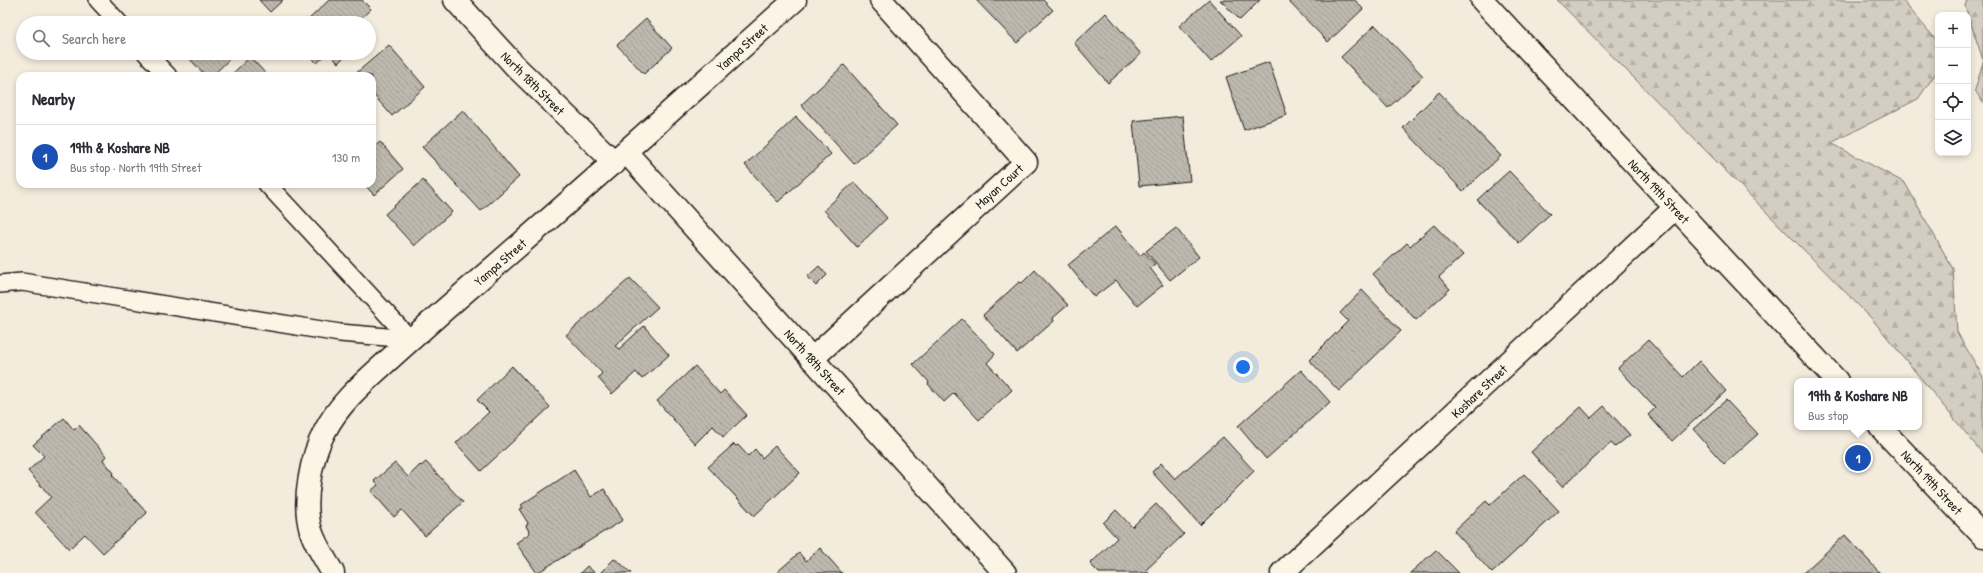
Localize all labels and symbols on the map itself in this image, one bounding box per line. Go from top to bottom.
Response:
street label: Yampa Street [712,19,772,75]
street label: North 18th Street [497,47,569,119]
street label: North 19th Street [1624,155,1694,228]
street label: Mayan Court [971,159,1027,213]
street label: Yampa Street [470,234,530,290]
street label: North 18th Street [780,325,850,399]
your location [1233,357,1253,377]
street label: Koshare Street [1447,360,1511,422]
pin: 1 [1845,443,1871,473]
street label: North 19th Street [1897,446,1967,519]

